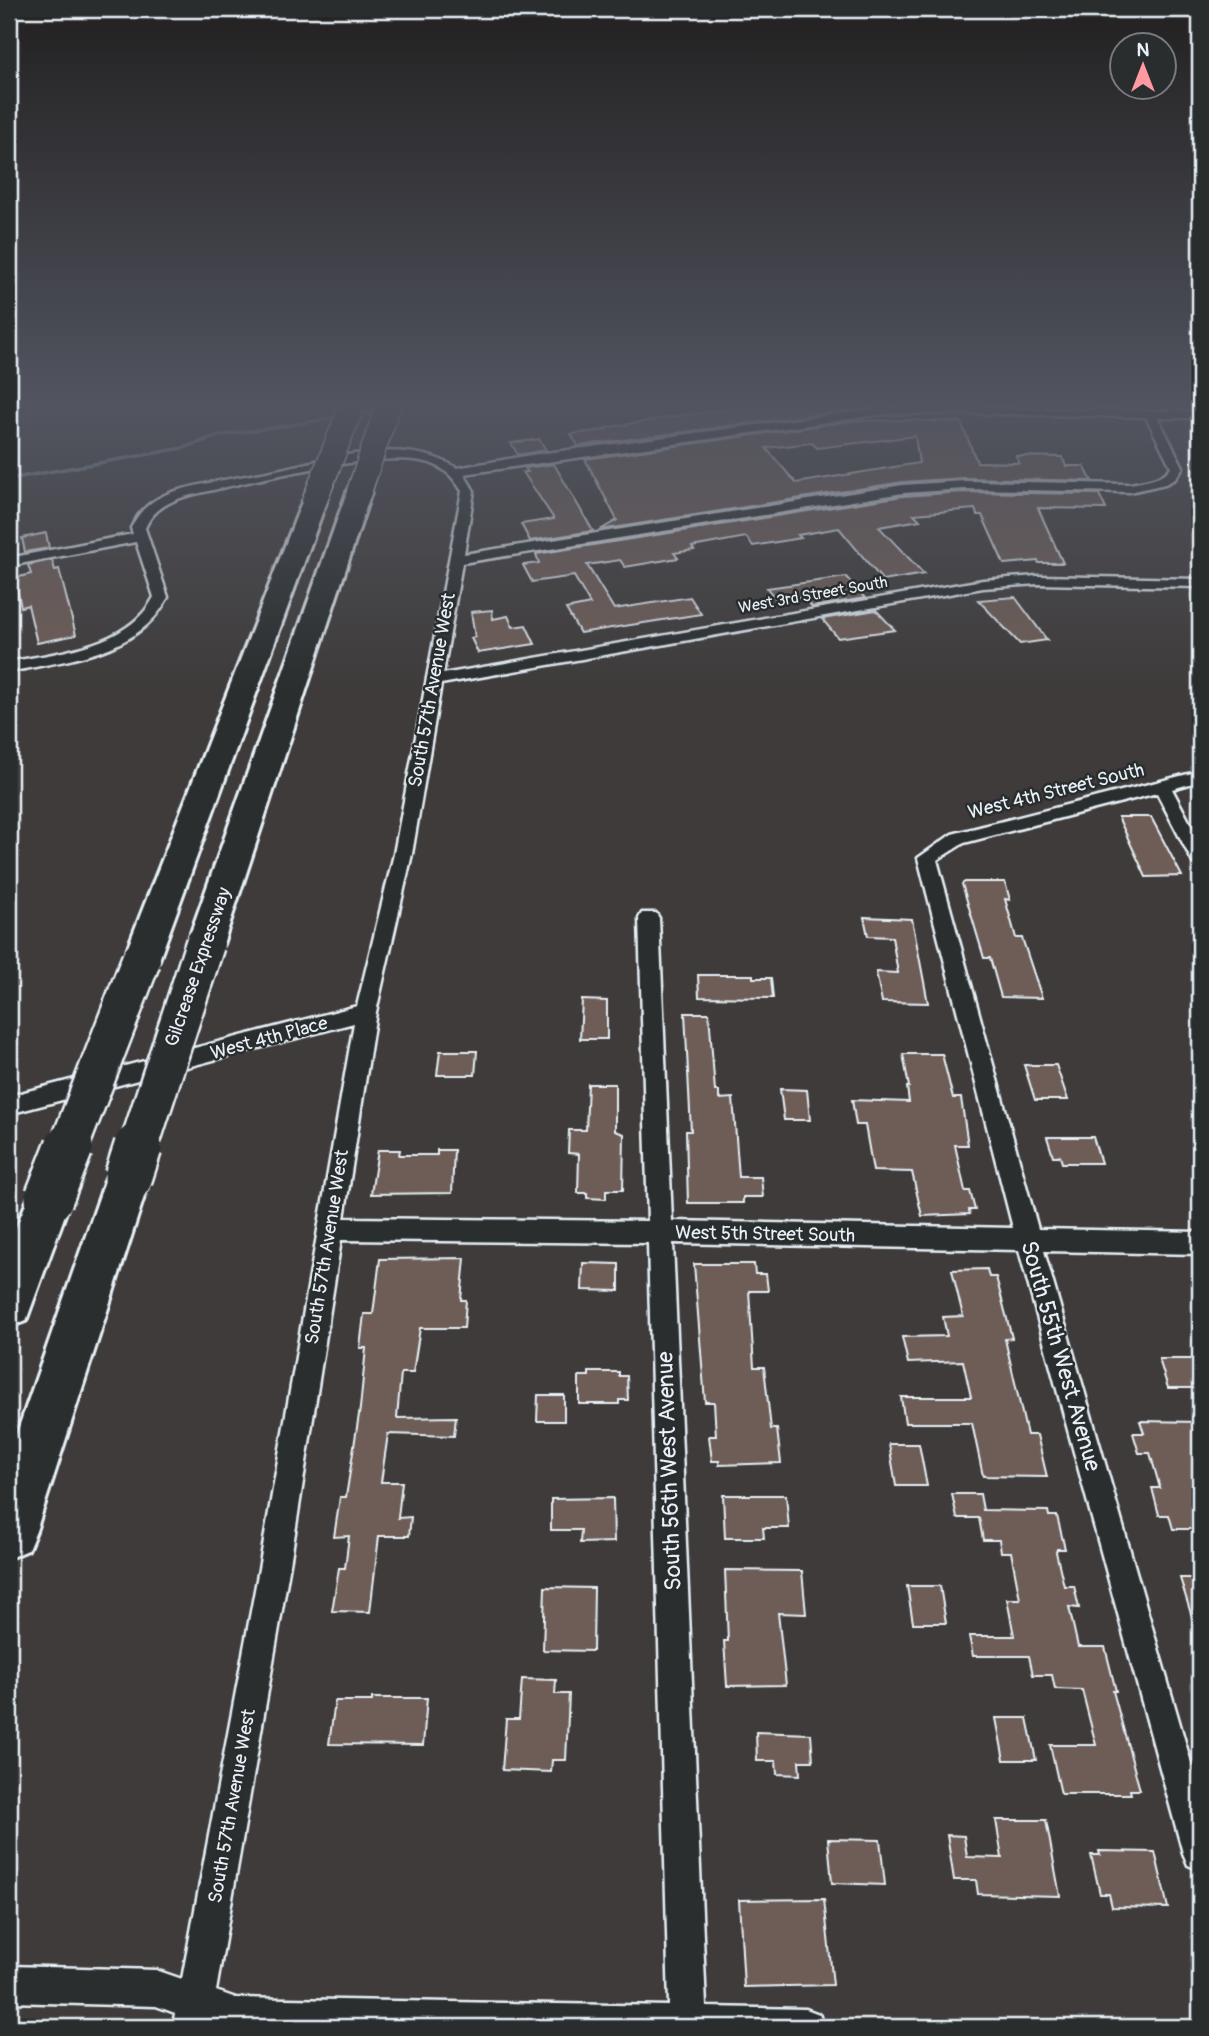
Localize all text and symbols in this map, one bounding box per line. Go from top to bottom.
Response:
north arrow [1108,32,1178,102]
text: N [1137,38,1150,62]
street label: West 3rd Street South [737,572,889,618]
street label: South 57th Avenue West [403,591,461,789]
street label: West 4th Street South [965,757,1147,824]
street label: Gilcrease Expressway [160,884,236,1050]
street label: West 4th Place [208,1011,331,1065]
street label: South 57th Avenue West [300,1148,354,1346]
street label: West 5th Street South [675,1220,855,1248]
street label: South 55th West Avenue [1014,1237,1108,1475]
street label: South 56th West Avenue [650,1350,688,1591]
street label: South 57th Avenue West [203,1707,261,1905]

